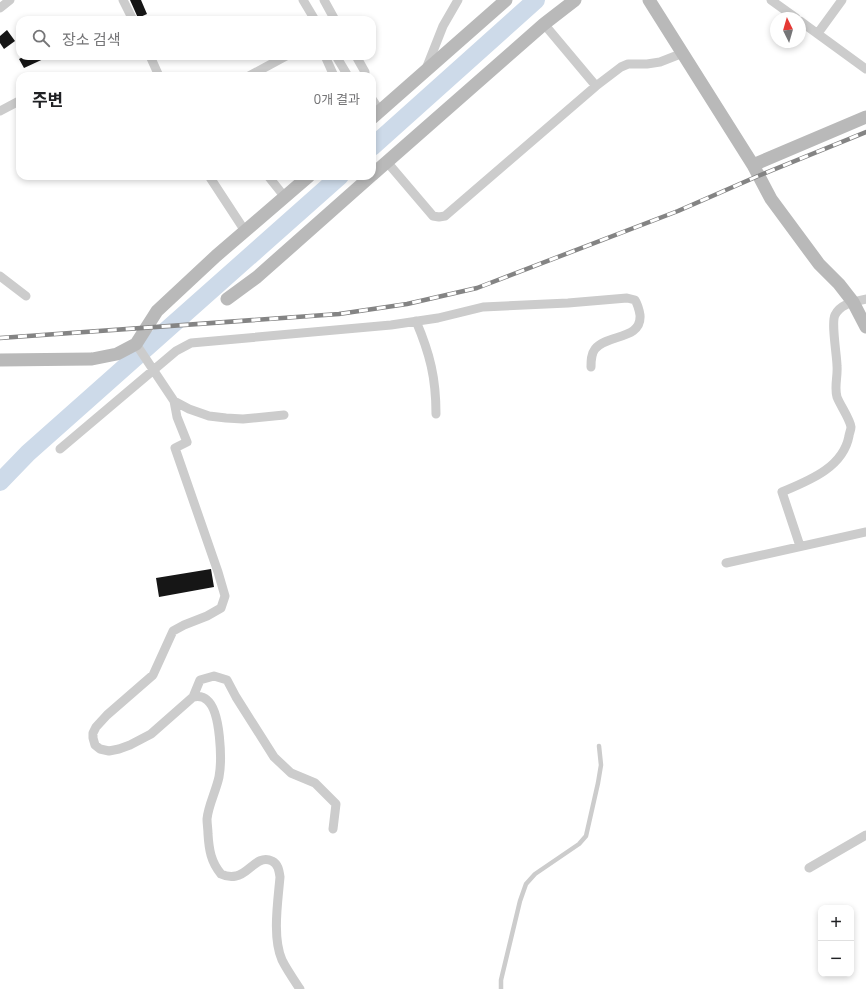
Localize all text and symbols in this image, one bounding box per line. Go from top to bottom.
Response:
north arrow [770,12,806,48]
search box [16,16,376,60]
icon: search [30,27,52,49]
text: 장소 검색 [62,30,121,48]
text: 주변 [32,89,63,109]
text: 0개 결과 [313,91,360,107]
map controls [818,905,854,977]
button: + [818,905,854,941]
button: − [818,941,854,977]

